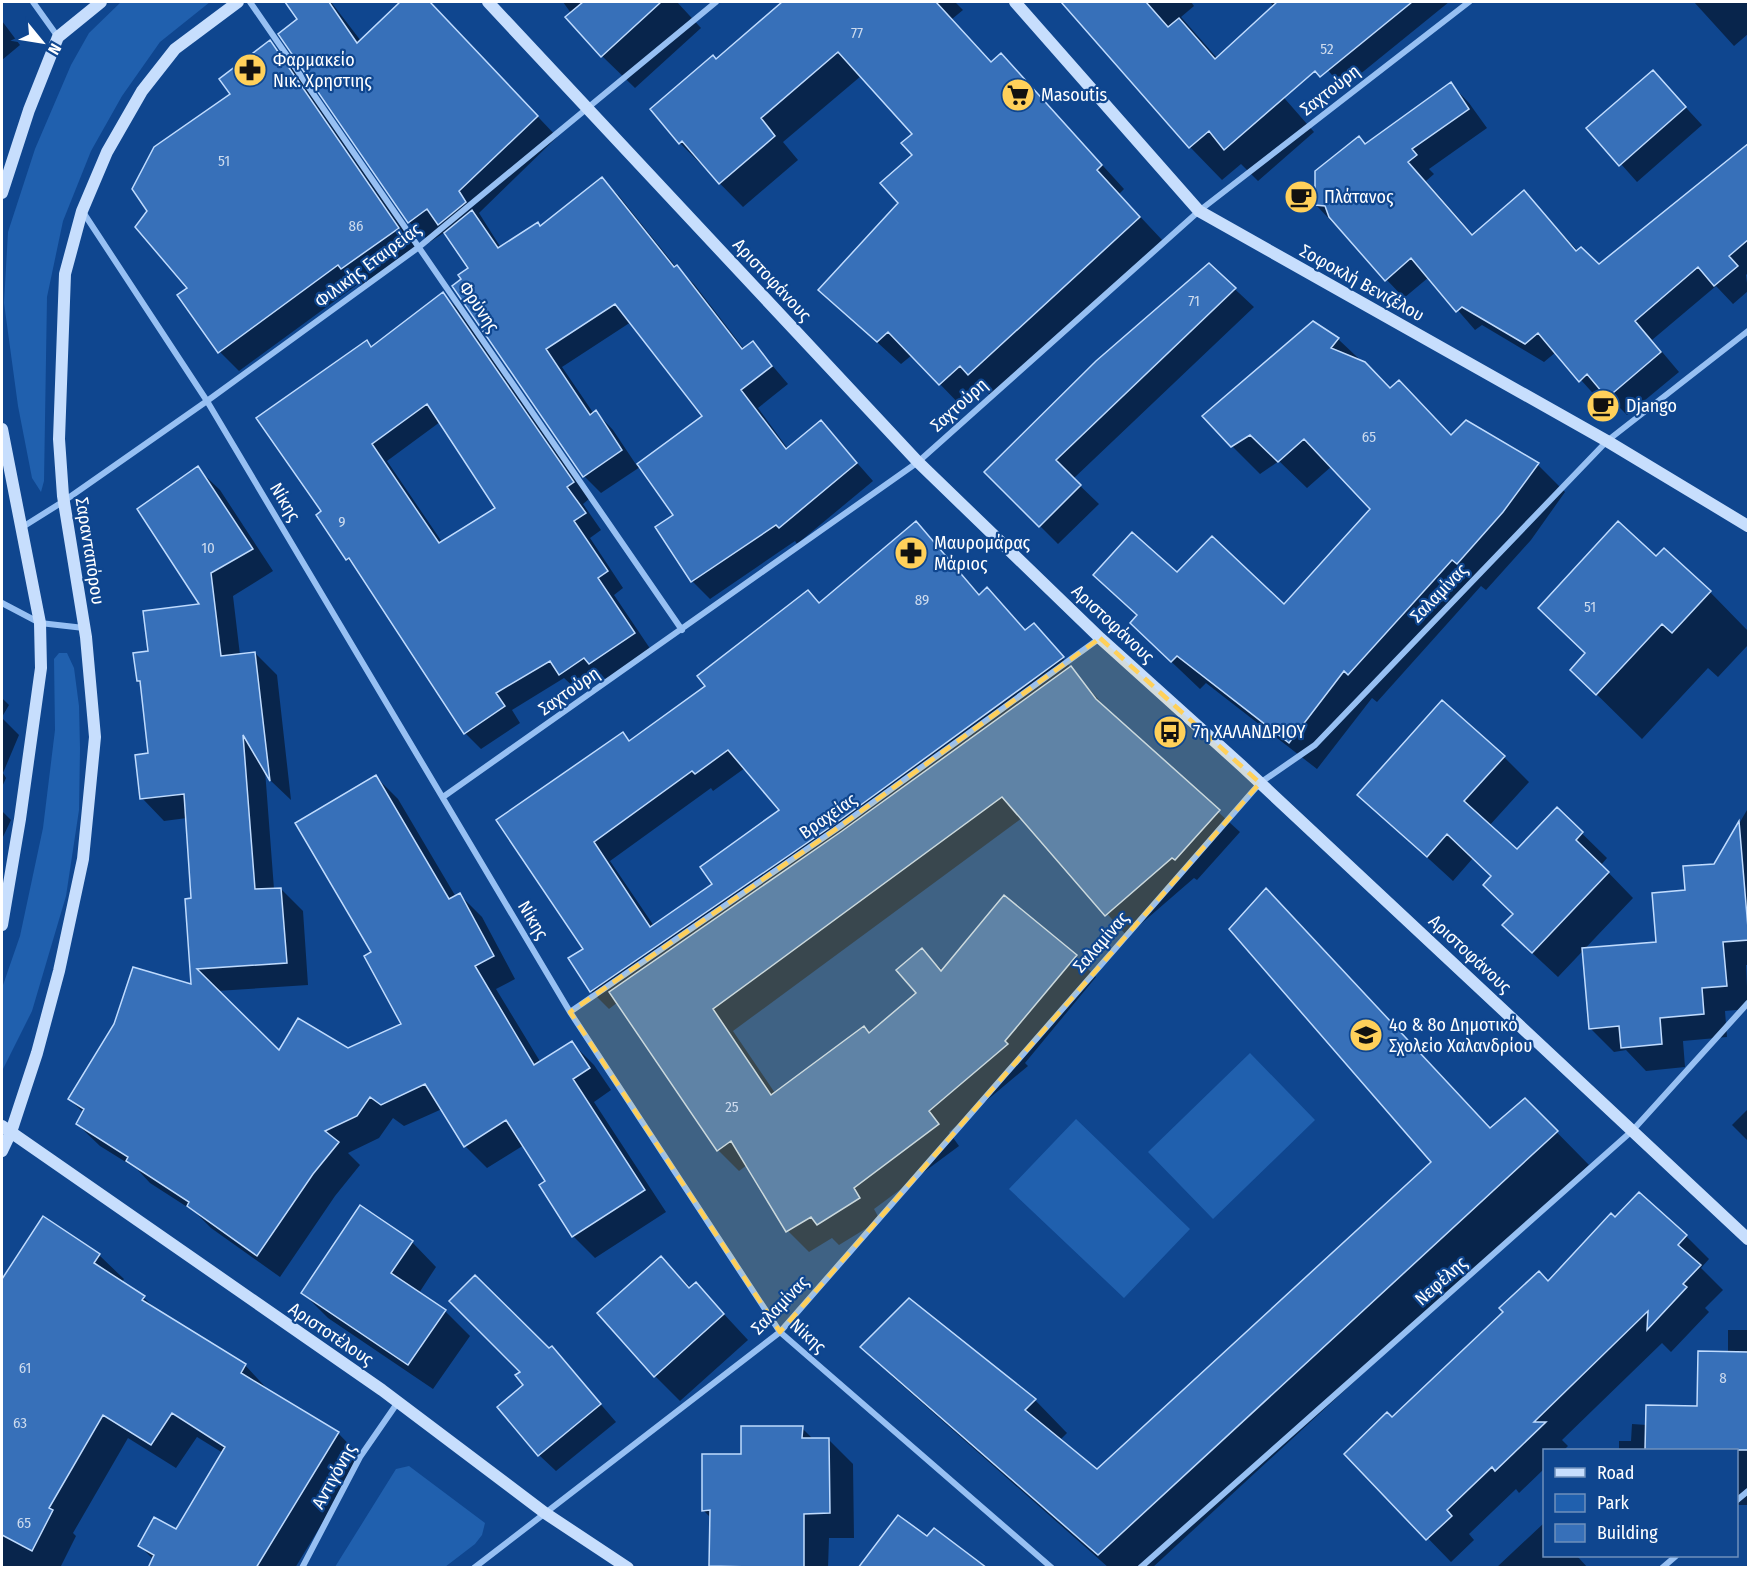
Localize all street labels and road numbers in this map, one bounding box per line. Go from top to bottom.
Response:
street label: Σαχτούρη [1296,60,1364,120]
street label: Φιλικής Εταιρείας [310,218,426,312]
street label: Αριστοφάνους [728,234,816,326]
street label: Σοφοκλή Βενιζέλου [1296,240,1428,326]
street label: Φρύνης [454,277,504,337]
street label: Σαχτούρη [926,374,992,436]
street label: Νίκης [265,479,305,526]
street label: Σαρανταπόρου [71,496,109,606]
street label: Σαλαμίνας [1406,559,1473,627]
street label: Αριστοφάνους [1067,580,1159,668]
street label: Σαχτούρη [534,662,604,720]
street label: Βραχείας [795,788,861,844]
street label: Νίκης [513,897,553,944]
street label: Σαλαμίνας [1069,907,1134,977]
street label: Αριστοφάνους [1424,910,1516,998]
street label: Νεφέλης [1410,1252,1472,1310]
street label: Σαλαμίνας [747,1271,814,1339]
street label: Αριστοτέλους [284,1298,378,1371]
street label: Νίκης [785,1314,831,1358]
street label: Αντιγόνης [307,1439,361,1513]

